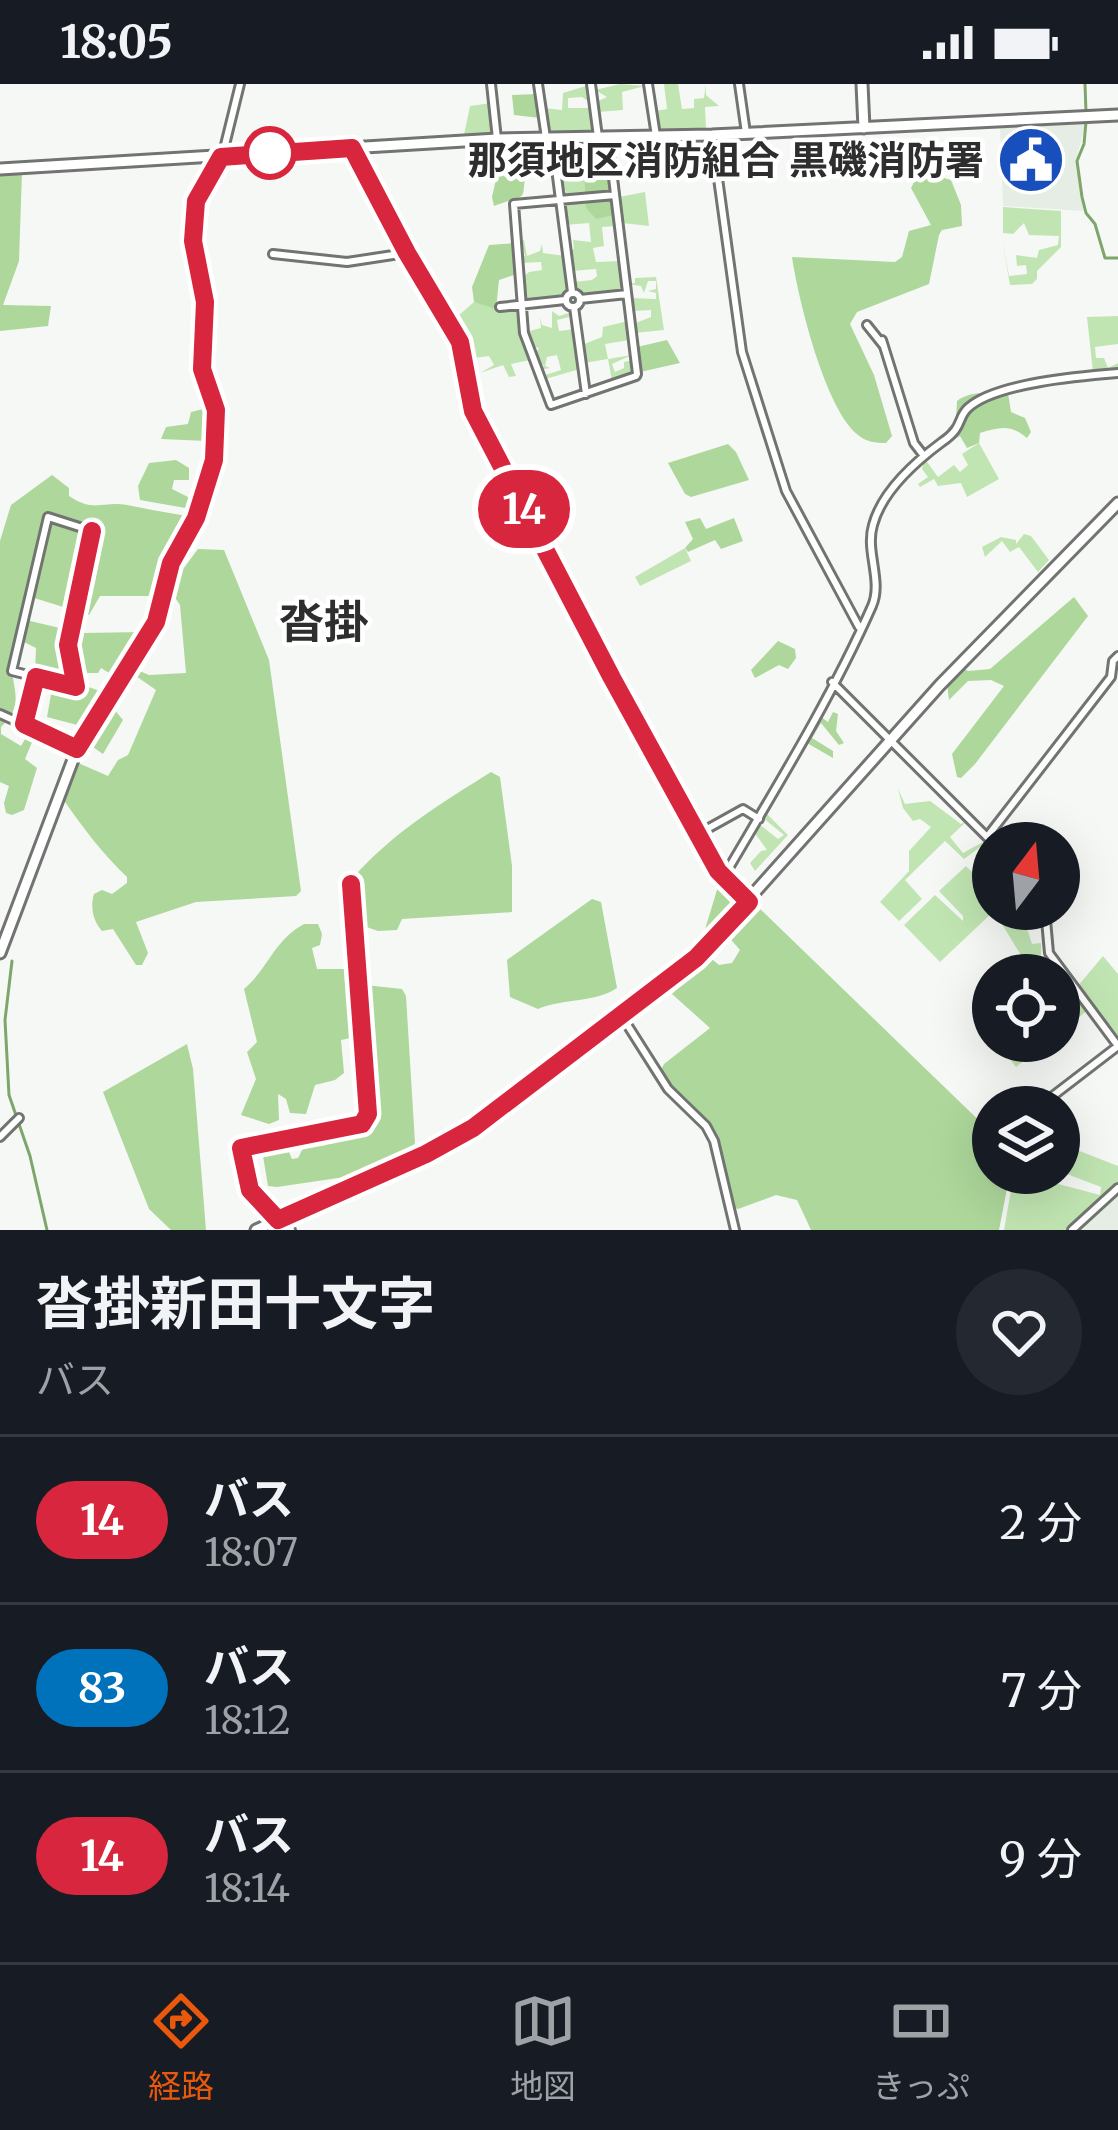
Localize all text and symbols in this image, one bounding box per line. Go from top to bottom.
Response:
text: 18:05 [60,14,173,70]
public building icon: 那須地区消防組合 黒磯消防署 [996,125,1066,195]
unlabelled marker [245,128,295,178]
place label: 那須地区消防組合 黒磯消防署 [468,136,984,185]
line badge: 14 [470,470,578,548]
text: 14 [502,483,546,535]
district label: 沓掛 [279,594,369,650]
north arrow [972,822,1080,930]
map controls [972,822,1080,1194]
button: locate [972,954,1080,1062]
button: layers [972,1086,1080,1194]
text: 沓掛新田十文字 [36,1268,435,1340]
button: heart [956,1269,1082,1395]
text: バス [36,1356,114,1405]
text: バス [204,1471,294,1527]
text: 14 [80,1494,124,1546]
text: 2 分 [1000,1495,1082,1551]
text: 18:07 [204,1528,298,1577]
text: バス [204,1639,294,1695]
text: 83 [78,1662,126,1714]
text: 7 分 [1001,1663,1082,1719]
text: 18:12 [204,1696,291,1745]
text: バス [204,1807,294,1863]
text: 14 [80,1830,124,1882]
text: 9 分 [999,1831,1082,1887]
text: 18:14 [204,1864,290,1913]
tab: 経路 [148,1988,214,2108]
tab: 地図 [510,1988,576,2108]
tab: きっぷ [872,1988,970,2108]

